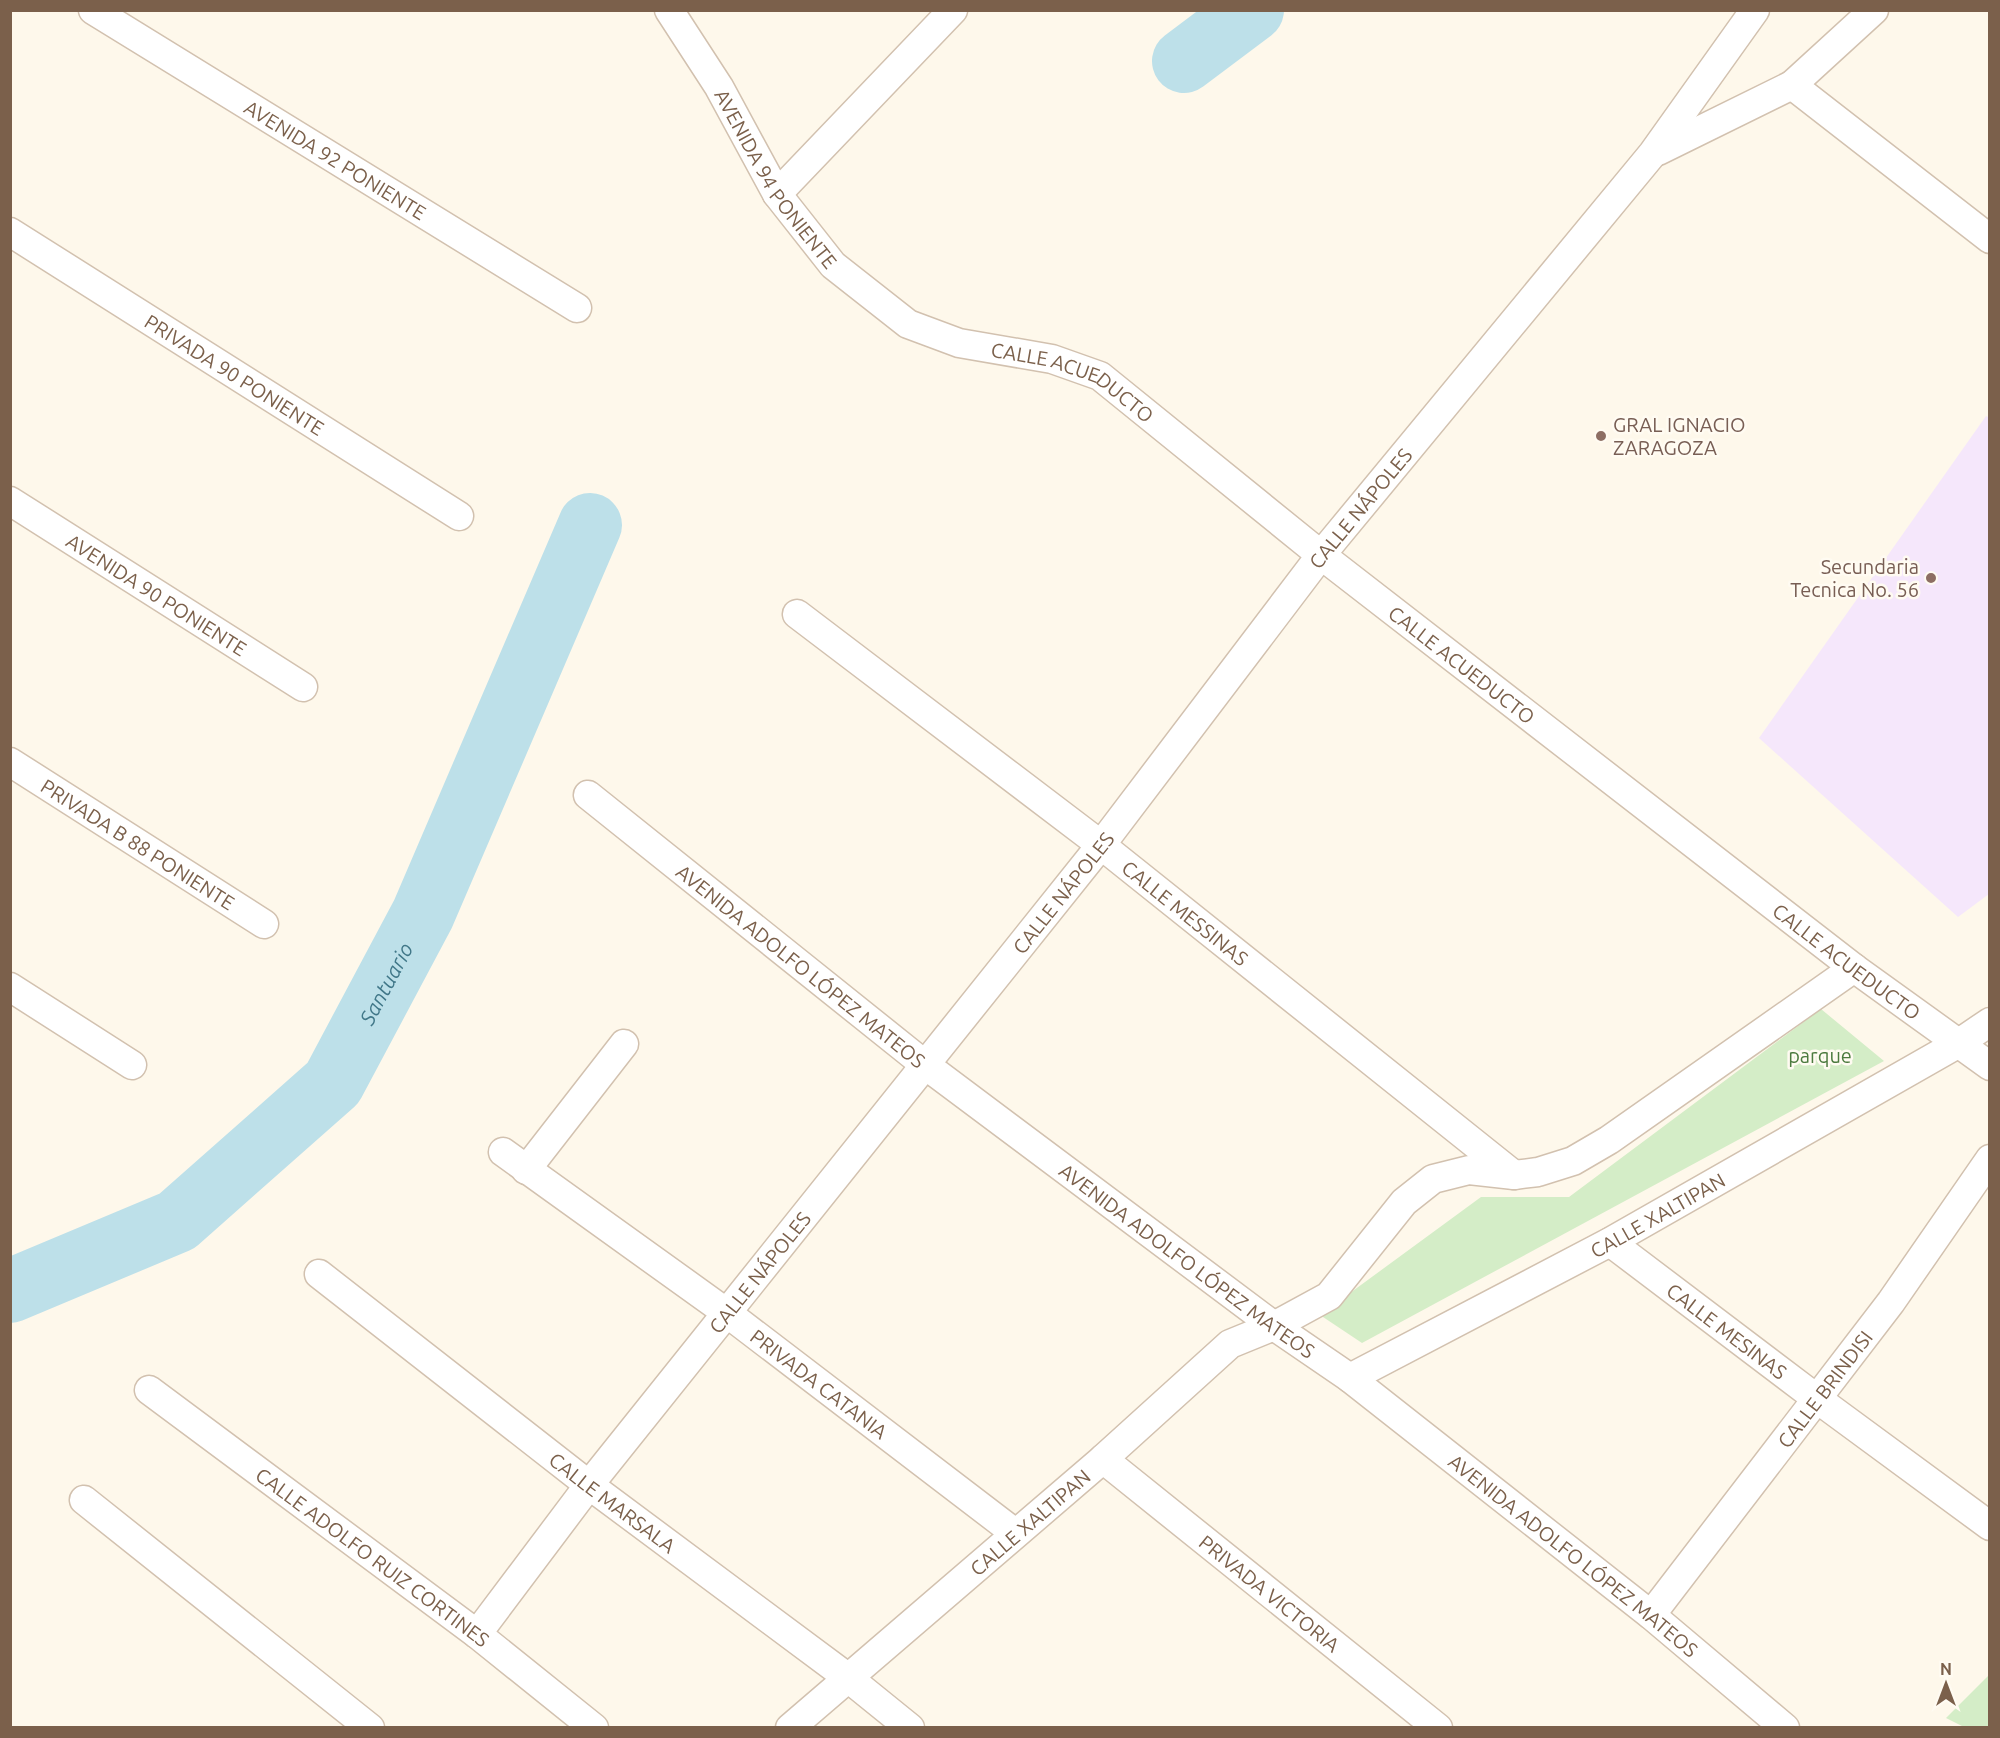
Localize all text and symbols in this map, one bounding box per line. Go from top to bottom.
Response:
street label: AVENIDA 94 PONIENTE [711,85,842,272]
street label: AVENIDA 92 PONIENTE [241,95,431,224]
street label: PRIVADA 90 PONIENTE [141,309,329,439]
street label: CALLE ACUEDUCTO [989,337,1159,427]
place label: GRAL IGNACIO ZARAGOZA [1613,413,1745,459]
marker: GRAL IGNACIO ZARAGOZA [1594,429,1608,443]
street label: CALLE NÁPOLES [1304,443,1416,573]
street label: AVENIDA 90 PONIENTE [63,529,251,660]
place label: Secundaria Tecnica No. 56 [1790,555,1919,601]
marker: Secundaria Tecnica No. 56 [1924,571,1938,585]
street label: CALLE ACUEDUCTO [1384,601,1540,728]
street label: PRIVADA B 88 PONIENTE [37,774,239,914]
street label: CALLE NÁPOLES [1007,827,1118,958]
street label: CALLE MESSINAS [1118,855,1253,970]
street label: AVENIDA ADOLFO LÓPEZ MATEOS [672,859,930,1072]
street label: CALLE ACUEDUCTO [1769,898,1925,1024]
water label: Santuario [354,939,418,1029]
park label: parque [1788,1044,1852,1067]
street label: AVENIDA ADOLFO LÓPEZ MATEOS [1055,1158,1320,1362]
street label: CALLE XALTIPAN [1586,1168,1729,1262]
street label: CALLE NÁPOLES [704,1207,815,1337]
street label: CALLE MESINAS [1663,1278,1792,1383]
street label: PRIVADA CATANIA [746,1324,892,1443]
street label: CALLE BRINDISI [1772,1326,1877,1452]
street label: CALLE MARSALA [545,1447,680,1557]
street label: AVENIDA ADOLFO LÓPEZ MATEOS [1445,1449,1703,1661]
street label: CALLE ADOLFO RUIZ CORTINES [252,1462,494,1651]
street label: CALLE XALTIPAN [965,1464,1094,1580]
street label: PRIVADA VICTORIA [1195,1530,1345,1656]
north arrow [1916,1654,1976,1714]
text: N [1940,1660,1952,1678]

